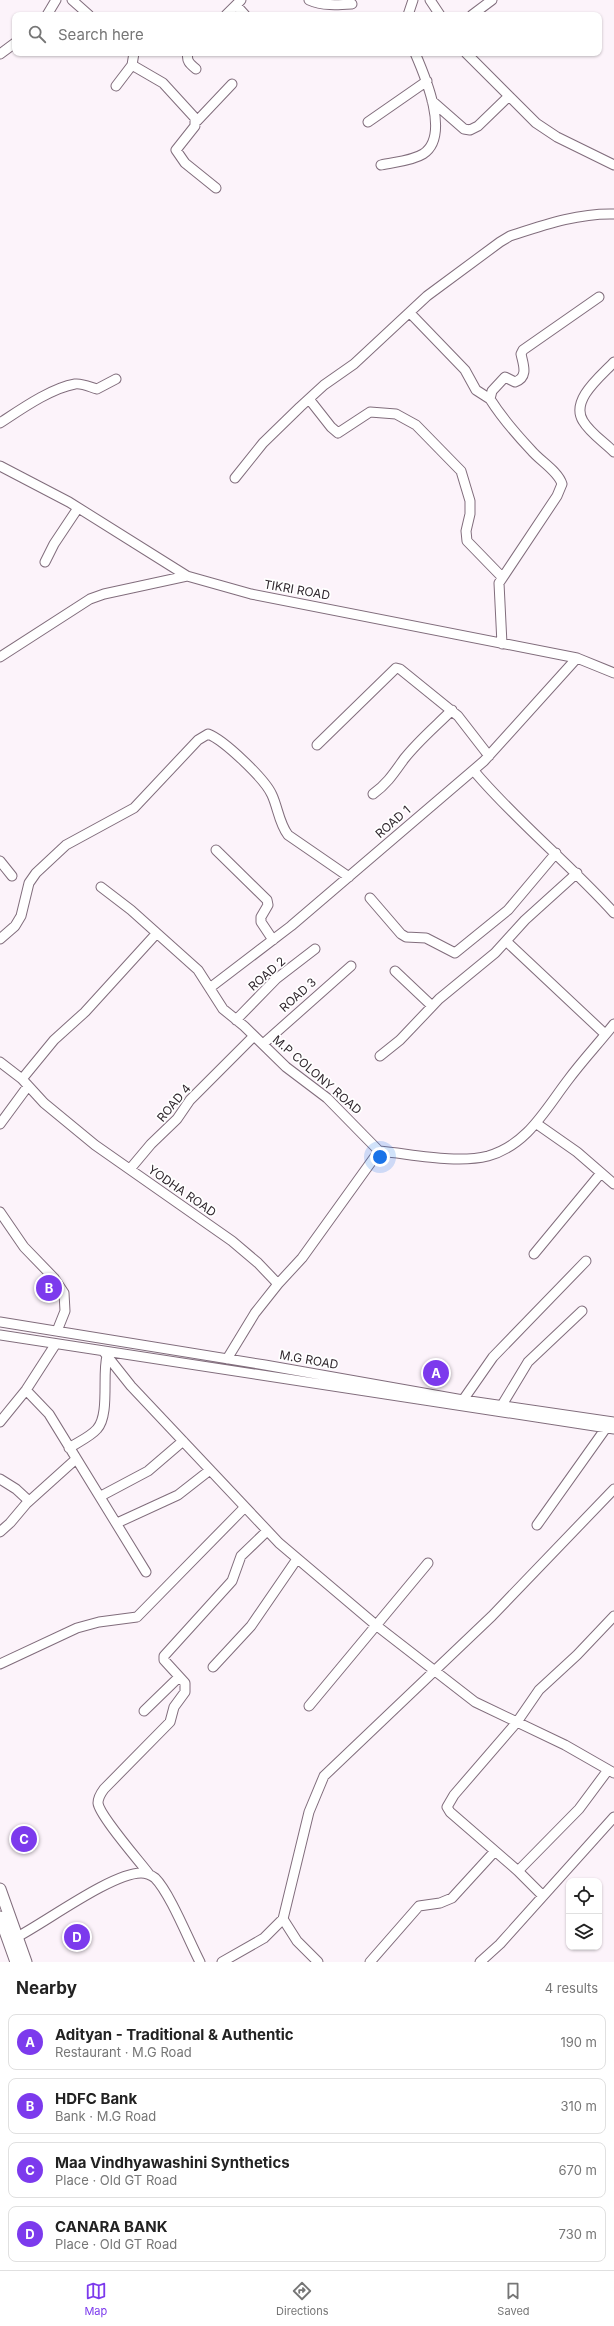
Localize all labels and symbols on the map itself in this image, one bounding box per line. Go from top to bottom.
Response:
street label: TIKRI ROAD [263,576,331,603]
street label: ROAD 1 [372,802,413,841]
street label: ROAD 2 [245,953,288,994]
street label: ROAD 3 [276,974,319,1015]
street label: M.P COLONY ROAD [270,1032,365,1117]
street label: ROAD 4 [154,1081,194,1125]
your location [370,1147,390,1167]
street label: YODHA ROAD [145,1162,219,1220]
pin: B [36,1273,62,1303]
street label: M.G ROAD [278,1347,340,1372]
pin: A [423,1358,449,1388]
pin: C [11,1824,37,1854]
pin: D [64,1922,90,1952]

